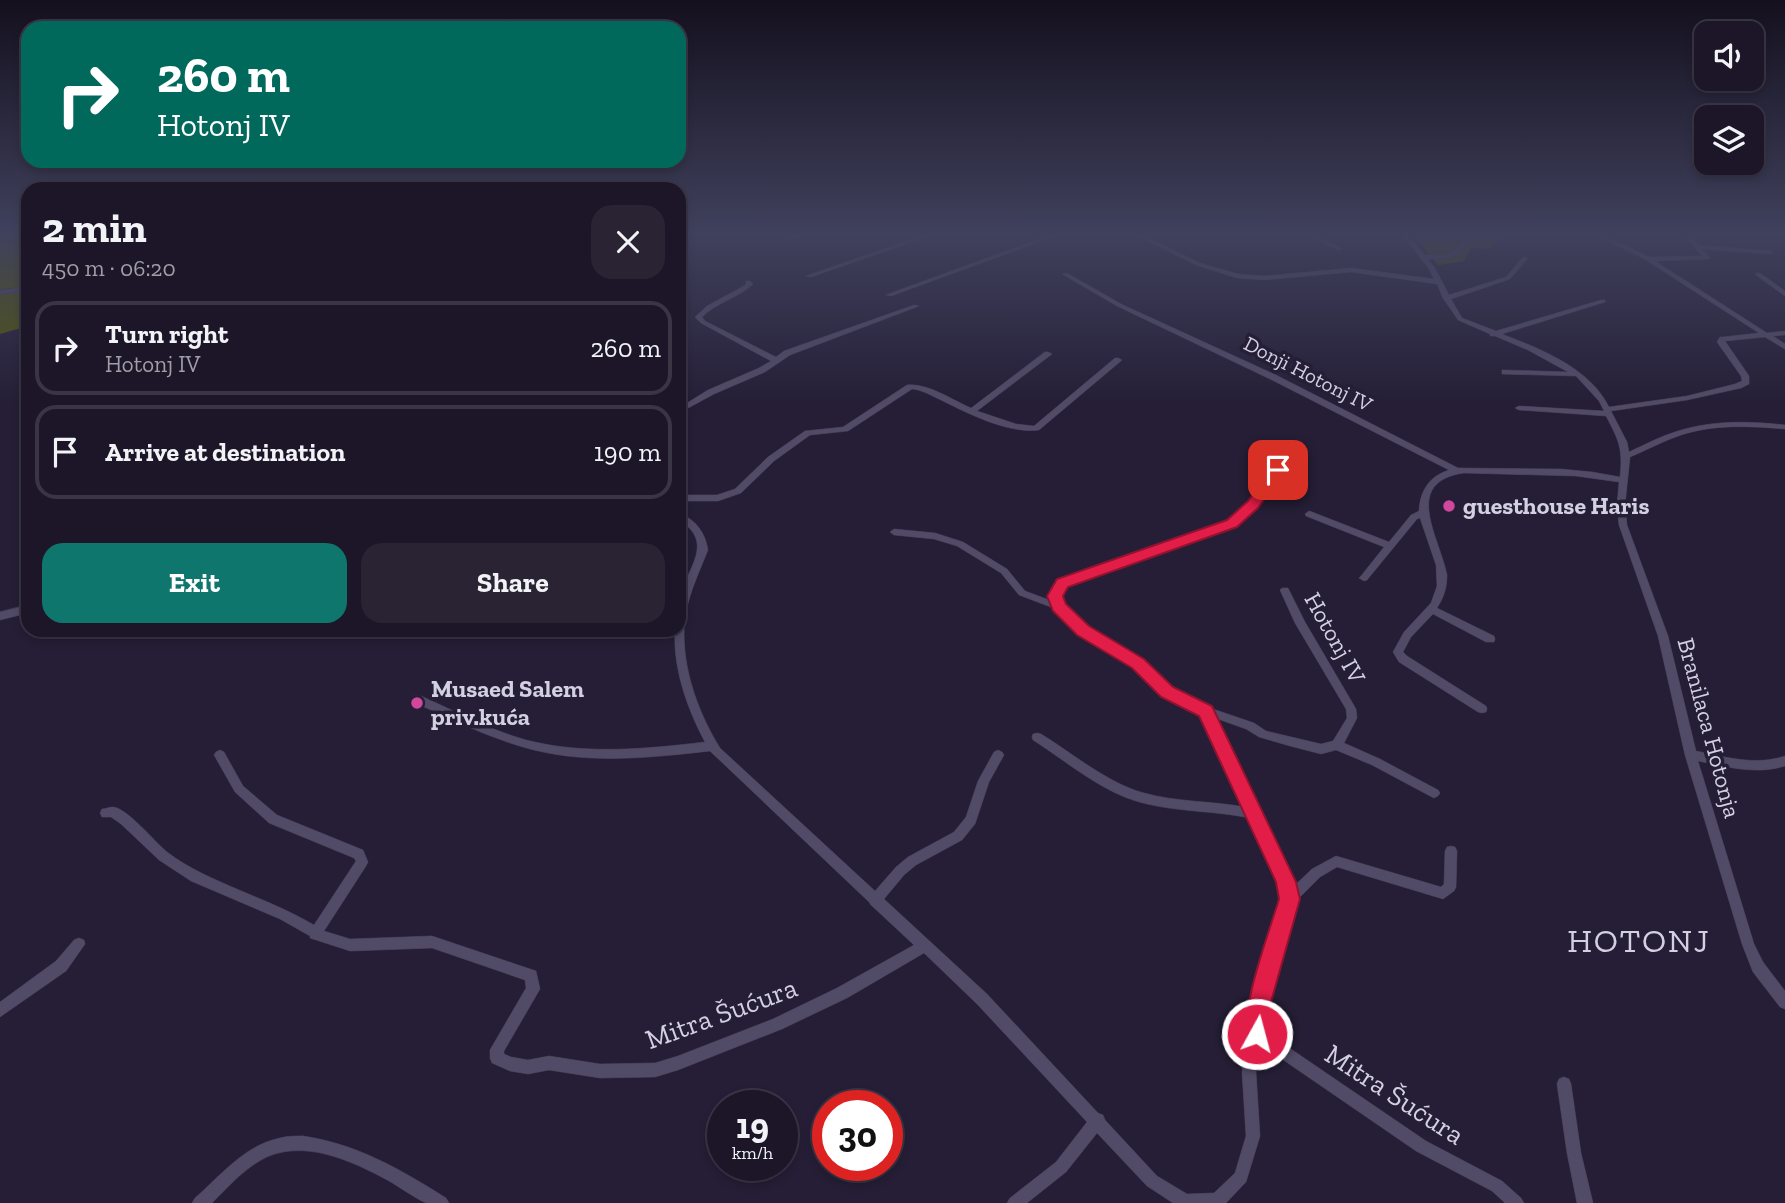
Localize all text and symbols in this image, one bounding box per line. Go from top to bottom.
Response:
map controls [1694,21,1764,175]
button: sound [1694,21,1764,91]
text: 260 m [157,46,290,105]
icon: right [42,49,133,140]
button: layers [1694,105,1764,175]
text: Hotonj IV [157,106,290,144]
text: 2 min [42,202,147,253]
button: close [591,205,665,279]
text: 450 m · 06:20 [42,254,176,282]
text: Turn right [105,318,228,350]
icon: right [46,329,84,367]
street label: Donji Hotonj IV [1239,330,1377,418]
text: 260 m [590,332,661,364]
text: Hotonj IV [105,350,200,378]
icon: arrive [46,433,84,471]
text: Arrive at destination [105,436,345,468]
text: 190 m [594,436,661,468]
pin [1248,440,1308,500]
icon: arrive [1259,451,1297,489]
place label: guesthouse Haris [1463,491,1649,520]
marker: guesthouse Haris [1441,498,1457,514]
button: Exit [42,543,347,623]
button: Share [361,543,665,623]
street label: Hotonj IV [1299,587,1372,689]
street label: Branilaca Hotonja [1672,635,1748,821]
place label: Musaed Salem priv.kuća [431,674,584,731]
marker: Musaed Salem priv.kuća [409,695,425,711]
district label: HOTONJ [1567,921,1711,960]
street label: Mitra Šućura [641,971,802,1056]
position arrow [1220,997,1294,1071]
street label: Mitra Šućura [1319,1037,1471,1152]
speed limit sign: 30 [812,1090,903,1181]
text: 19 [736,1105,769,1147]
text: km/h [732,1142,773,1164]

